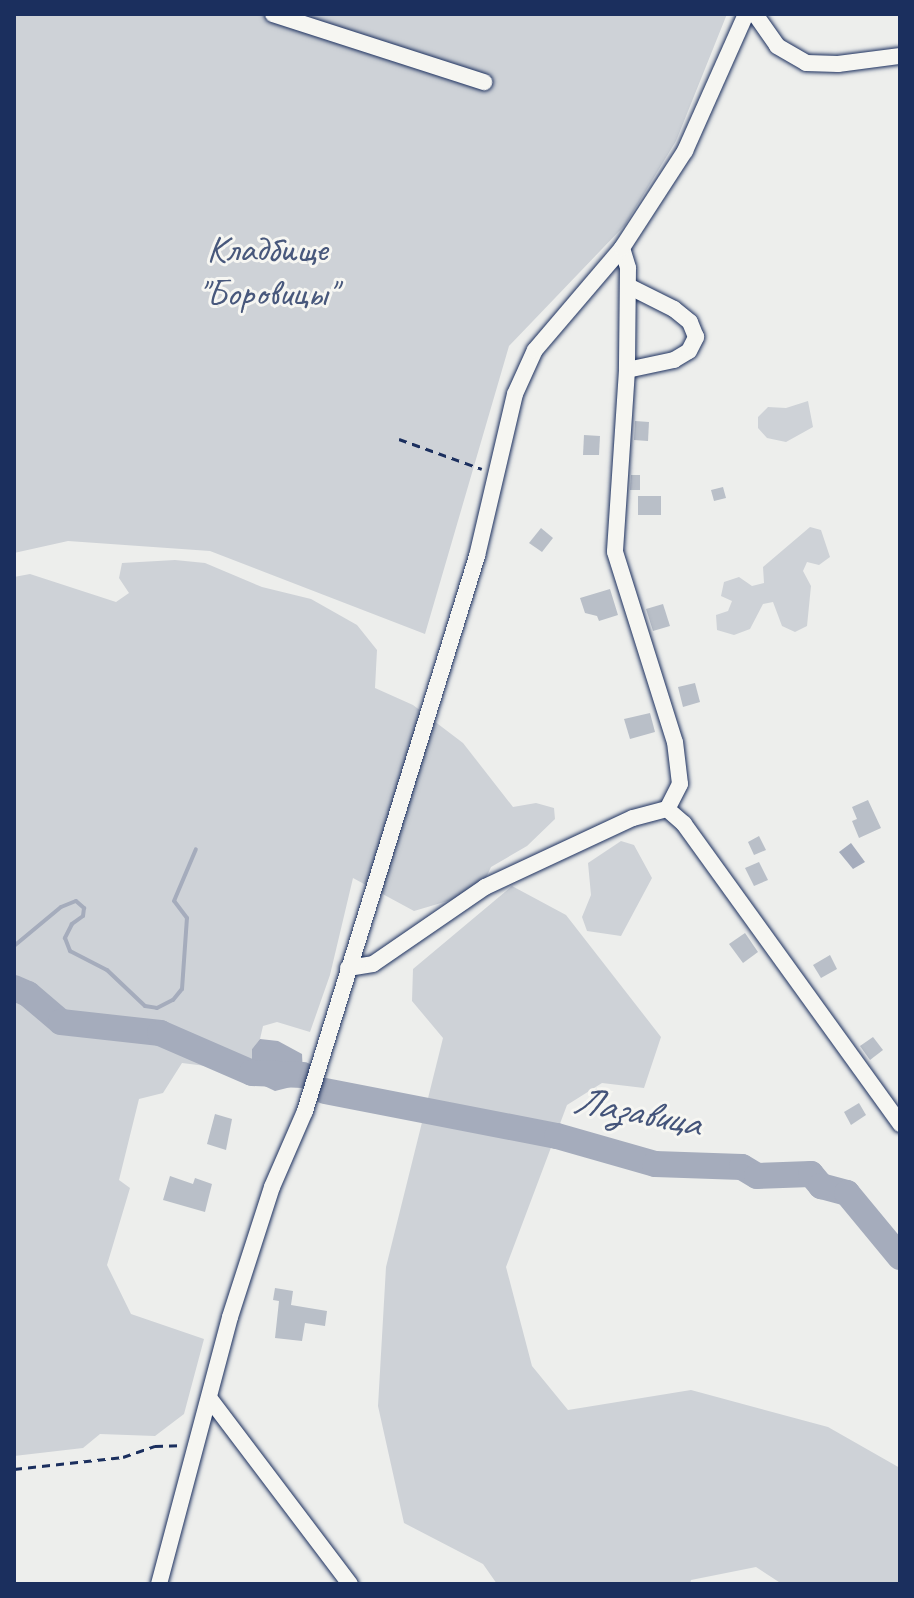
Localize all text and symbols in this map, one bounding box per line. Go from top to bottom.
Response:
park label: Кладбище "Боровицы" [198,226,336,316]
water label: Лазавица [570,1075,704,1147]

